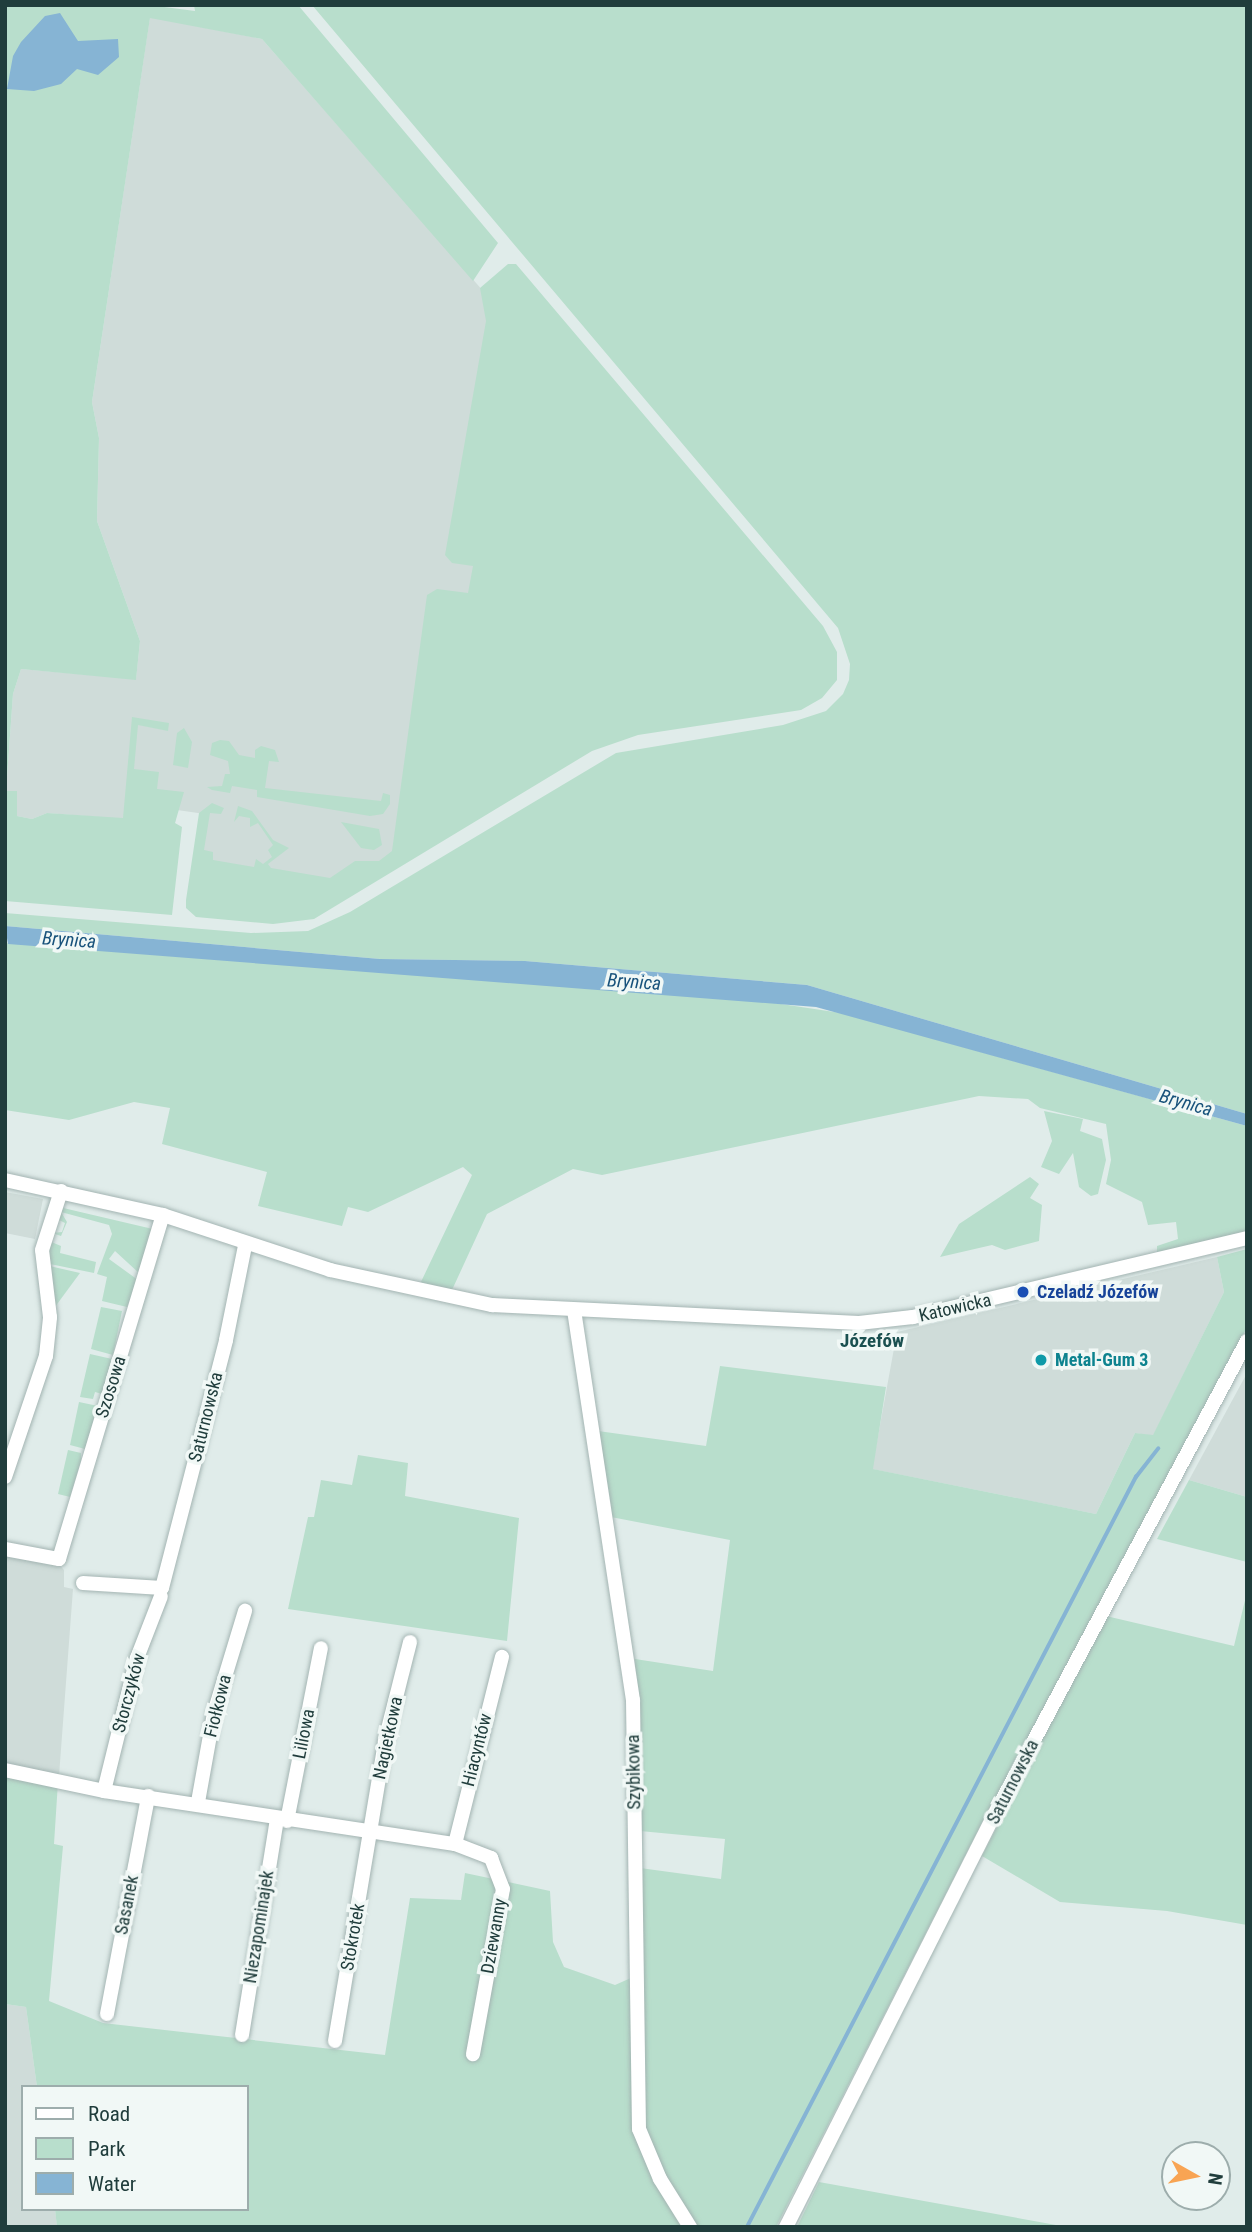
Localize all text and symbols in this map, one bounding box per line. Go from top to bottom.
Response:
water label: Brynica [41,927,97,953]
water label: Brynica [606,969,662,995]
water label: Brynica [1157,1085,1215,1121]
place label: Czeladź Józefów [1037,1281,1159,1303]
marker: Czeladź Józefów [1015,1284,1031,1300]
street label: Katowicka [917,1289,993,1327]
district label: Józefów [840,1330,904,1352]
place label: Metal-Gum 3 [1055,1349,1148,1371]
marker: Metal-Gum 3 [1033,1352,1049,1368]
street label: Szosowa [91,1353,131,1421]
street label: Saturnowska [184,1370,228,1464]
street label: Storczyków [108,1651,150,1735]
street label: Fiołkowa [200,1672,236,1740]
street label: Nagietkowa [369,1695,407,1781]
street label: Liliowa [289,1707,319,1761]
street label: Hiacyntów [458,1711,496,1789]
street label: Szybikowa [623,1734,645,1810]
street label: Saturnowska [983,1736,1043,1828]
street label: Niezapominajek [239,1869,279,1985]
street label: Sasanek [111,1873,143,1937]
street label: Dziewanny [477,1897,511,1975]
street label: Stokrotek [336,1902,370,1972]
legend [21,2085,248,2211]
text: Road [88,2102,130,2126]
text: Park [88,2137,125,2161]
north arrow [1161,2141,1231,2211]
text: N [1203,2171,1228,2187]
text: Water [88,2172,136,2196]

